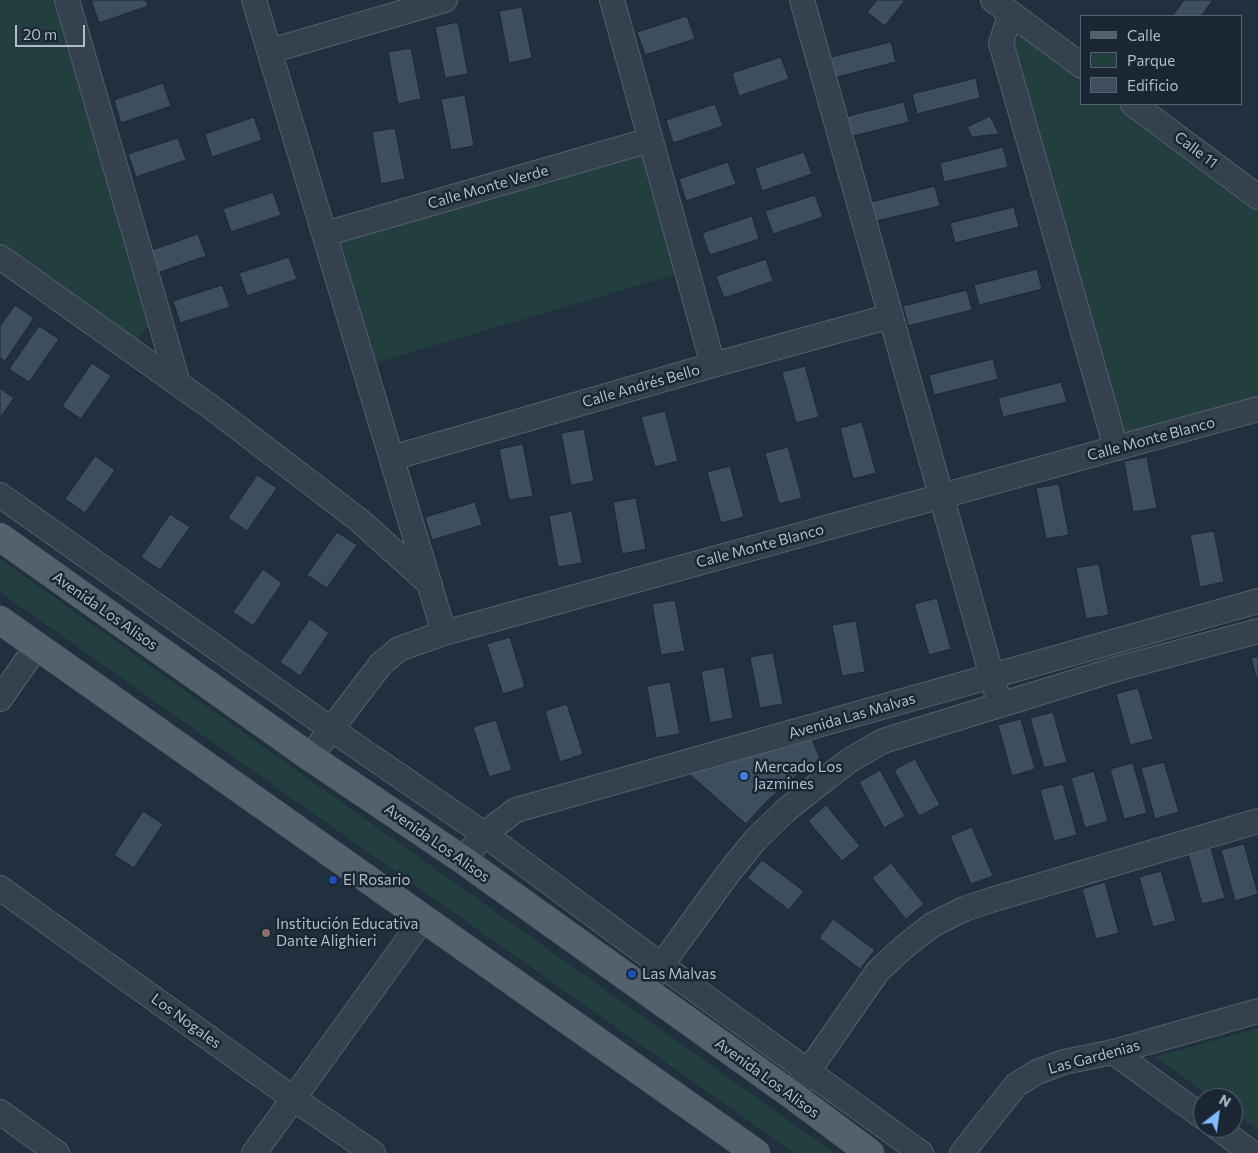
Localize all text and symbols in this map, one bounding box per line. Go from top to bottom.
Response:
scale bar [18,15,88,47]
legend [1080,15,1243,105]
text: 20 m [23,25,57,43]
text: Calle [1127,26,1161,44]
text: Parque [1127,51,1175,69]
text: Edificio [1127,76,1178,94]
street label: Calle 11 [1171,128,1221,172]
street label: Calle Monte Verde [426,161,550,213]
street label: Calle Andrés Bello [580,361,702,411]
street label: Calle Monte Blanco [1085,413,1217,465]
street label: Calle Monte Blanco [694,520,826,572]
street label: Avenida Los Alisos [49,568,161,654]
street label: Avenida Las Malvas [786,689,918,743]
place label: Mercado Los Jazmines [754,758,842,793]
marker: Mercado Los Jazmines [738,770,750,782]
street label: Avenida Los Alisos [381,800,493,886]
place label: El Rosario [343,871,410,889]
marker: El Rosario [327,874,339,886]
place label: Institución Educativa Dante Alighieri [276,915,418,950]
marker: Institución Educativa Dante Alighieri [260,927,272,939]
place label: Las Malvas [642,965,716,983]
marker: Las Malvas [626,968,638,980]
street label: Los Nogales [148,990,224,1052]
street label: Avenida Los Alisos [711,1034,823,1122]
street label: Las Gardenias [1046,1036,1142,1078]
north arrow [1193,1088,1243,1138]
text: N [1216,1090,1234,1110]

